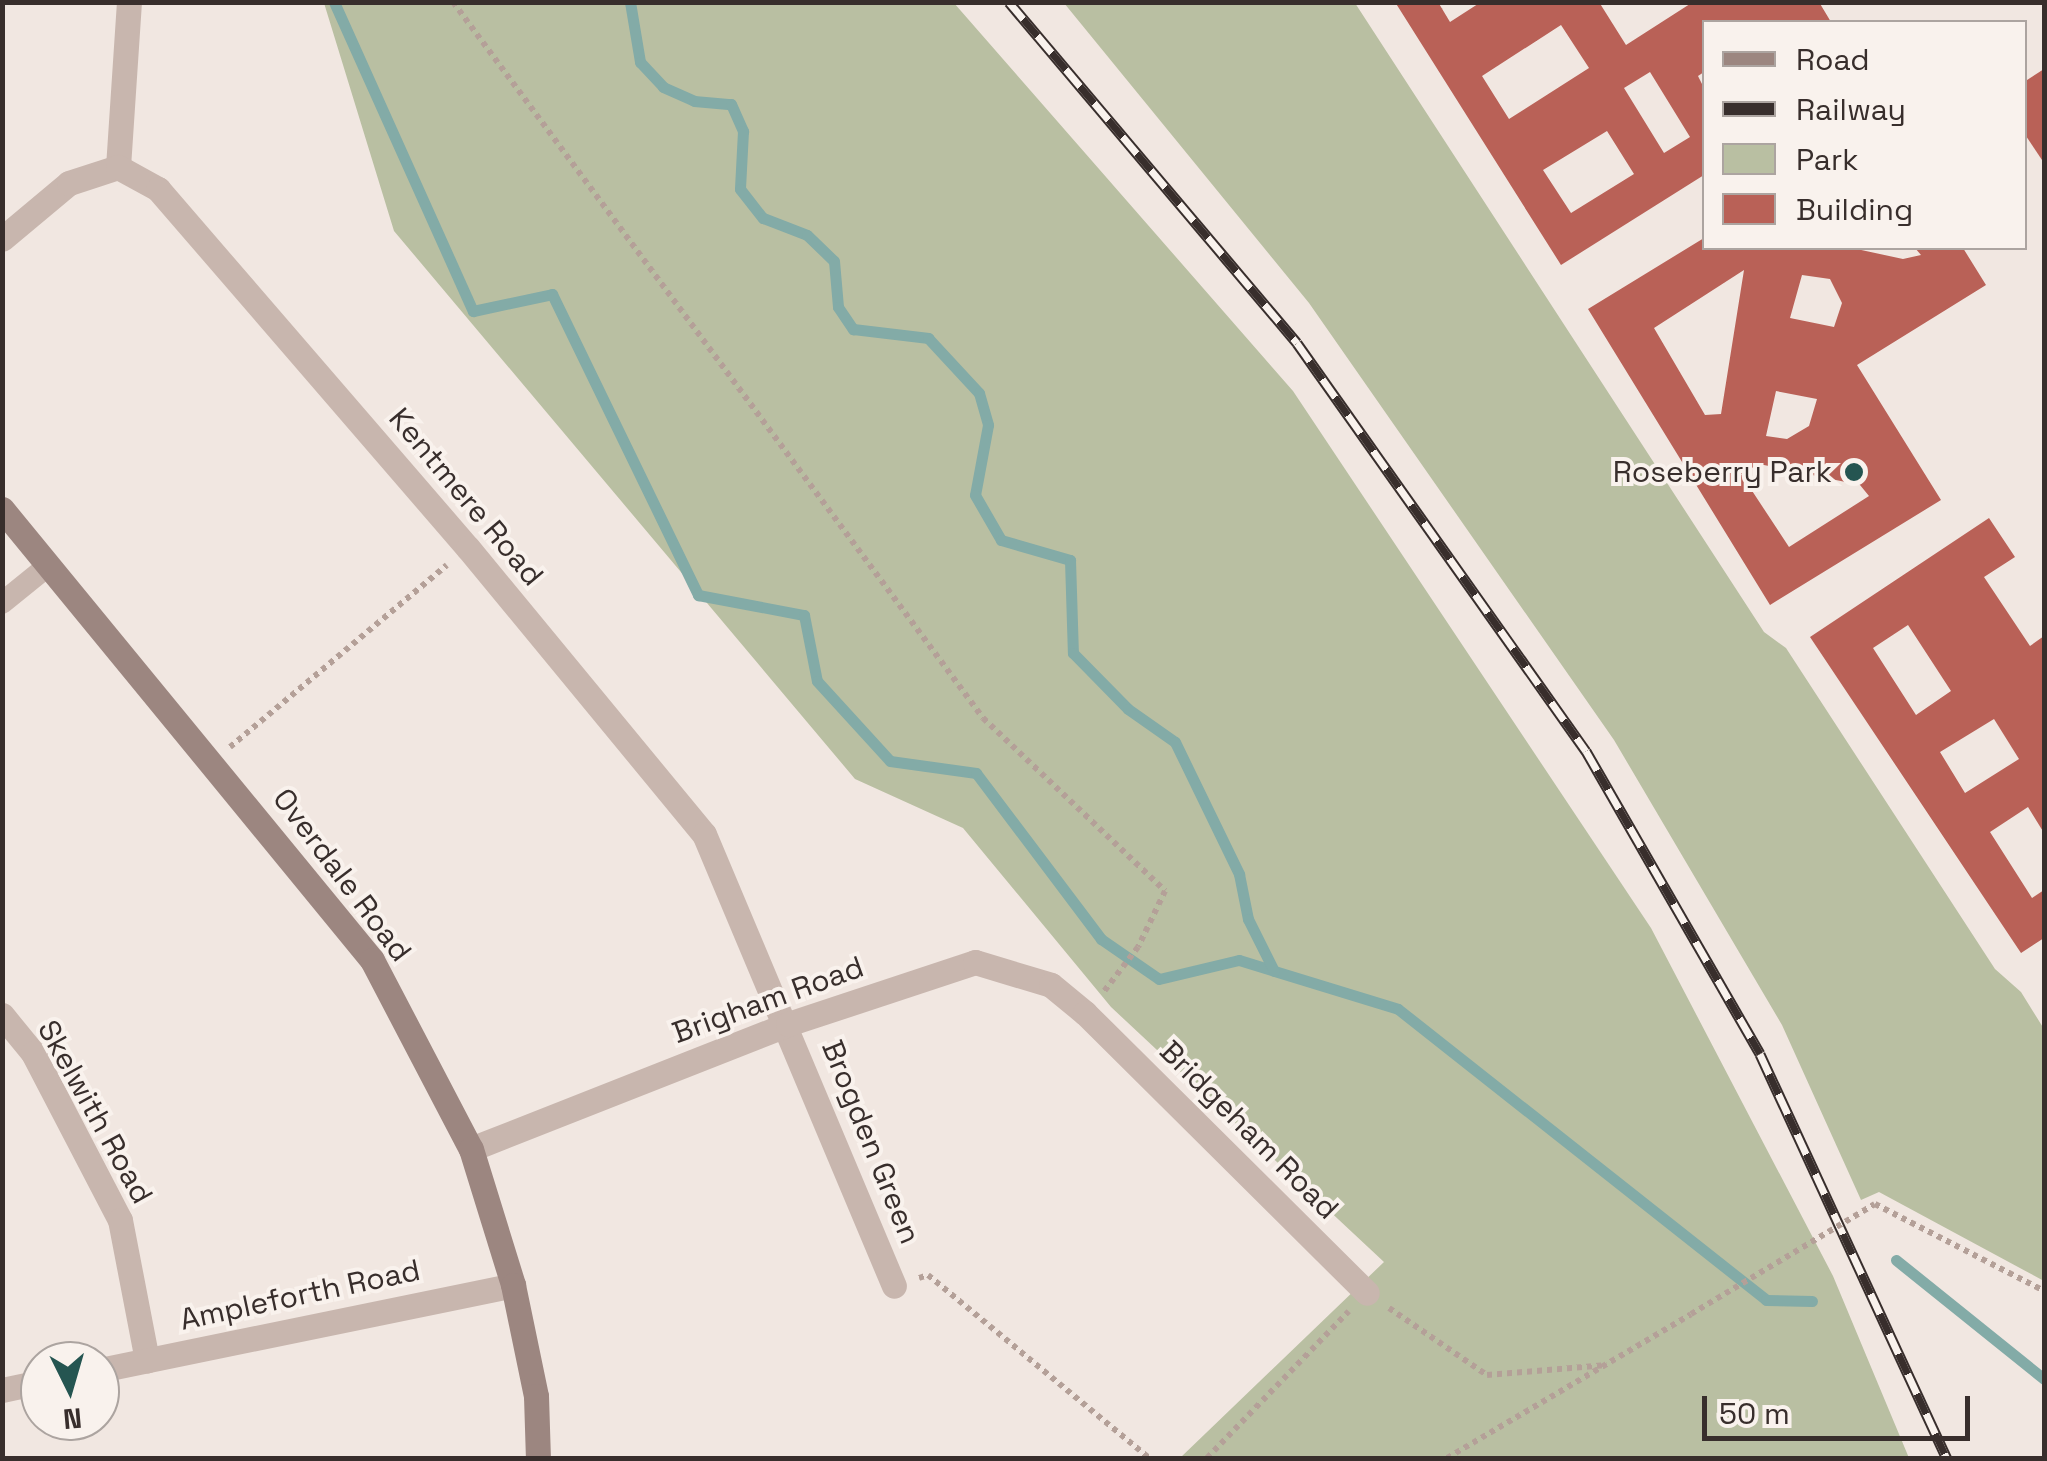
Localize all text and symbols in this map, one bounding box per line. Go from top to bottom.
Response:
legend [1702,20,2027,250]
text: Road [1796,40,1870,79]
text: Railway [1796,90,1906,129]
text: Park [1796,140,1858,179]
text: Building [1796,190,1913,229]
street label: Kentmere Road [381,401,551,593]
place label: Roseberry Park [1613,454,1832,490]
marker: Roseberry Park [1841,459,1867,485]
street label: Overdale Road [265,781,419,969]
street label: Brigham Road [668,949,868,1051]
street label: Skelwith Road [30,1014,160,1210]
street label: Bridgeham Road [1152,1033,1346,1227]
street label: Brogden Green [814,1035,928,1249]
street label: Ampleforth Road [177,1252,423,1338]
north arrow [20,1341,120,1441]
scale bar [1707,1376,1974,1438]
text: 50 m [1719,1394,1790,1433]
text: N [62,1400,83,1438]

